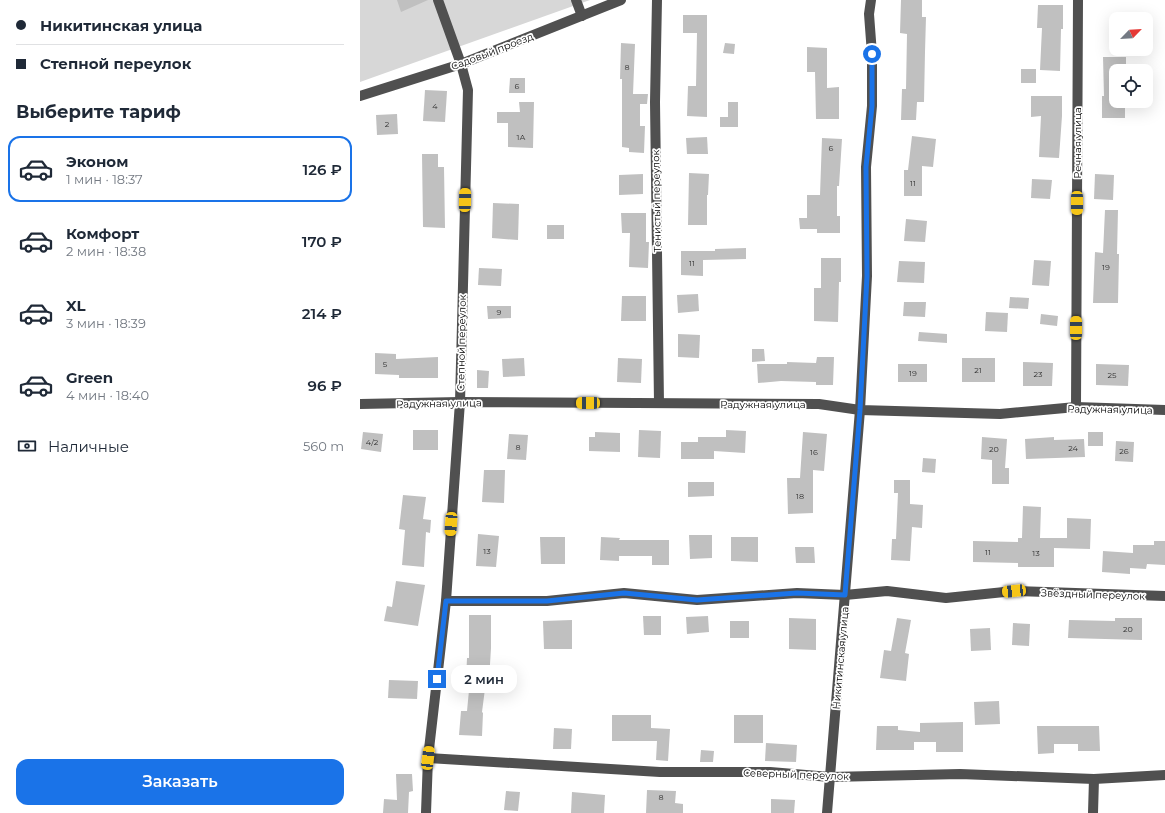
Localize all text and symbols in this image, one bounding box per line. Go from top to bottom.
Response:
north arrow [1109,12,1153,56]
map controls [1109,12,1153,108]
text: Никитинская улица [40,16,202,35]
street label: Садовый проезд [449,30,536,73]
route start [863,45,881,63]
text: Степной переулок [40,54,191,73]
house number: 8 [624,62,630,72]
button: locate [1109,64,1153,108]
house number: 6 [515,81,520,91]
text: Выберите тариф [16,101,181,123]
house number: 4 [432,101,438,111]
street label: Речная улица [1071,107,1084,179]
house number: 2 [385,119,390,129]
house number: 1А [517,132,525,142]
house number: 6 [829,143,834,153]
street label: Тенистый переулок [649,149,664,252]
icon: car [18,151,54,187]
text: Эконом [66,152,128,171]
text: 126 ₽ [303,160,342,179]
text: 1 мин · 18:37 [66,171,143,187]
house number: 11 [910,178,916,188]
car [459,188,471,212]
car [1071,191,1083,215]
icon: car [18,223,54,259]
text: Комфорт [66,224,139,243]
text: 170 ₽ [302,232,342,251]
text: 2 мин · 18:38 [66,243,146,259]
house number: 11 [689,258,695,268]
house number: 19 [1102,262,1110,272]
street label: Степной переулок [454,294,469,391]
icon: car [18,295,54,331]
text: XL [66,296,85,315]
text: 214 ₽ [302,304,342,323]
house number: 9 [497,307,502,317]
text: 3 мин · 18:39 [66,315,146,331]
car [1070,316,1082,340]
house number: 5 [383,359,388,369]
house number: 21 [974,365,982,375]
icon: car [18,367,54,403]
text: Green [66,368,113,387]
house number: 19 [909,368,917,378]
house number: 23 [1033,369,1043,379]
house number: 25 [1107,370,1117,380]
text: 96 ₽ [308,376,342,395]
text: 4 мин · 18:40 [66,387,149,403]
street label: Радужная улица [396,396,482,411]
car [576,397,600,409]
street label: Радужная улица [720,398,806,411]
street label: Радужная улица [1067,402,1153,417]
icon: cash [16,435,38,457]
text: Наличные [48,437,129,456]
house number: 4/2 [366,437,379,447]
text: 560 m [303,438,344,454]
house number: 8 [515,442,521,452]
house number: 24 [1068,443,1079,453]
house number: 20 [989,444,999,454]
house number: 26 [1119,446,1129,456]
house number: 16 [810,447,818,457]
house number: 18 [796,491,804,501]
car [444,512,458,536]
house number: 13 [483,546,491,556]
house number: 11 [985,547,991,557]
house number: 13 [1032,548,1040,558]
car [1001,584,1027,598]
street label: Звёздный переулок [1041,586,1145,603]
street label: Никитинская улица [830,606,851,710]
house number: 20 [1123,624,1133,634]
callout: 2 мин [451,665,517,693]
route end [428,670,446,688]
text: 2 мин [464,671,504,687]
car [421,745,435,771]
button: Заказать [16,759,344,805]
street label: Северный переулок [743,766,849,783]
house number: 8 [658,792,664,802]

